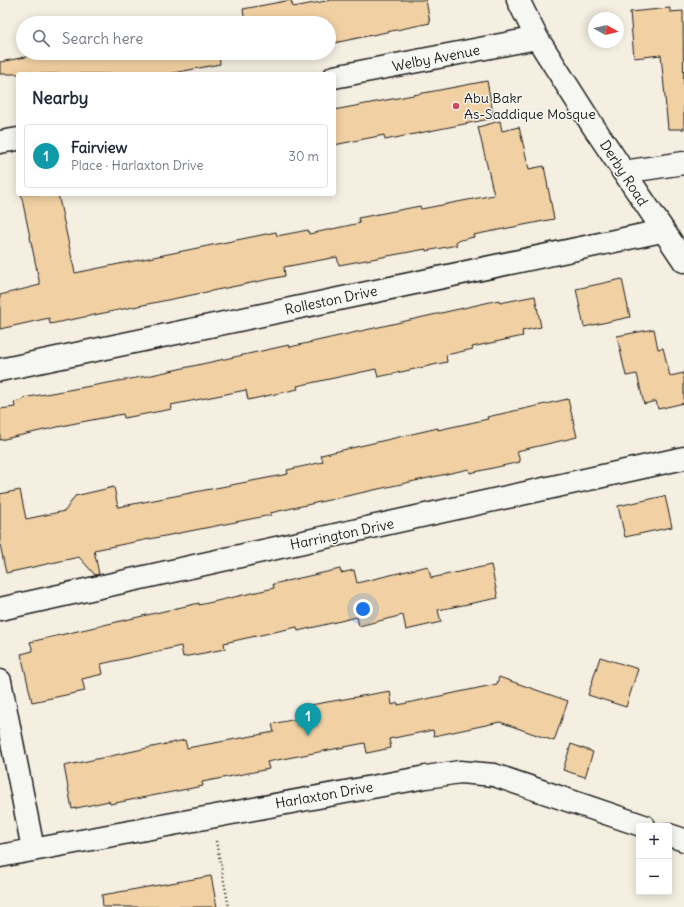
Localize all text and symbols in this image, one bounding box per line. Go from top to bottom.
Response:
north arrow [588,12,624,48]
search box [16,16,336,60]
icon: search [30,27,52,49]
text: Search here [62,29,143,48]
street label: Welby Avenue [391,41,481,75]
text: Nearby [32,87,88,109]
place label: Abu Bakr As-Saddique Mosque [464,89,596,123]
marker: Abu Bakr As-Saddique Mosque [451,101,461,111]
street label: Derby Road [596,137,652,209]
text: Fairview [71,138,127,157]
text: 1 [43,148,49,165]
text: 30 m [289,148,319,165]
text: Place · Harlaxton Drive [71,157,203,174]
street label: Rolleston Drive [283,281,379,319]
street label: Harrington Drive [288,514,396,554]
your location [353,599,373,619]
pin: 1 [295,703,321,736]
street label: Harlaxton Drive [274,778,374,812]
map controls [636,823,672,895]
button: + [636,823,672,859]
button: − [636,859,672,895]

